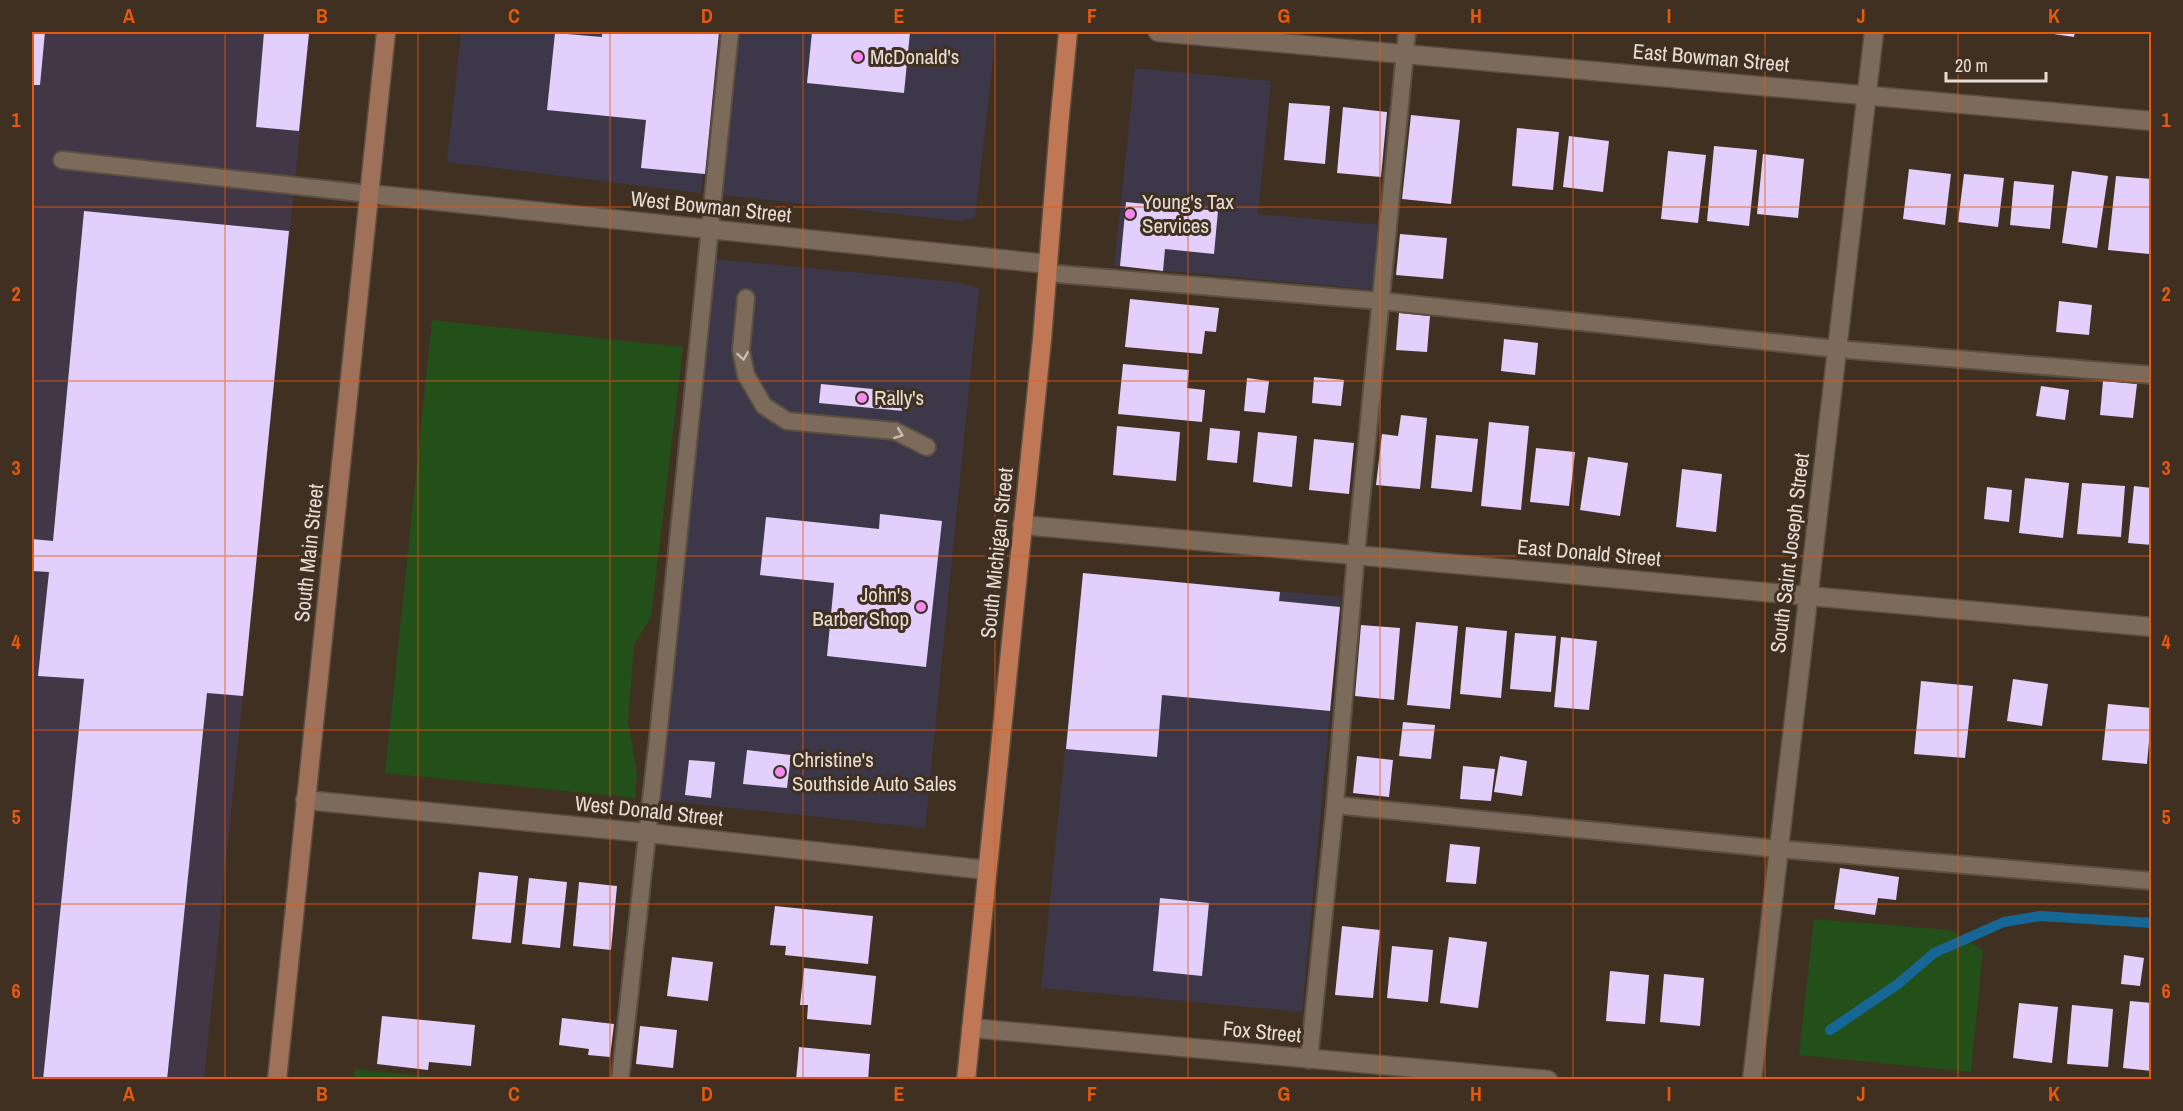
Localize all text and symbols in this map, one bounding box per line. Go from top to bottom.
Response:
text: A [123,2,135,29]
text: B [316,2,328,29]
text: C [508,2,520,29]
text: D [701,2,713,29]
text: E [894,2,905,29]
text: F [1087,2,1097,29]
text: G [1278,2,1290,29]
text: H [1470,2,1482,29]
text: I [1667,2,1671,29]
text: J [1856,2,1866,29]
text: K [2048,2,2060,29]
street label: East Bowman Street [1632,36,1791,79]
place label: McDonald's [870,42,959,71]
scale bar [1946,45,2046,83]
marker: McDonald's [851,50,865,64]
text: 20 m [1955,53,1988,78]
text: 1 [11,106,21,133]
text: 1 [2161,106,2171,133]
street label: West Bowman Street [629,184,793,229]
place label: Young's Tax Services [1142,187,1234,240]
marker: Young's Tax Services [1123,207,1137,221]
text: 2 [11,280,21,307]
text: 2 [2161,280,2171,307]
one-way arrow [736,351,749,361]
place label: Rally's [874,383,924,412]
marker: Rally's [855,391,869,405]
one-way arrow [893,427,904,439]
street label: South Saint Joseph Street [1763,451,1816,654]
text: 3 [11,454,21,481]
text: 3 [2161,454,2171,481]
street label: South Michigan Street [973,466,1020,640]
street label: South Main Street [287,482,330,623]
street label: East Donald Street [1516,532,1663,573]
place label: John's Barber Shop [812,580,909,633]
marker: John's Barber Shop [914,600,928,614]
text: 4 [11,628,21,655]
text: 4 [2161,628,2171,655]
place label: Christine's Southside Auto Sales [792,745,957,798]
marker: Christine's Southside Auto Sales [773,765,787,779]
street label: West Donald Street [573,788,725,833]
text: 5 [11,803,21,830]
text: 5 [2161,803,2171,830]
text: 6 [11,977,21,1004]
text: 6 [2161,977,2171,1004]
street label: Fox Street [1222,1014,1303,1049]
text: A [123,1080,135,1107]
text: B [316,1080,328,1107]
text: C [508,1080,520,1107]
text: D [701,1080,713,1107]
text: E [894,1080,905,1107]
text: F [1087,1080,1097,1107]
text: G [1278,1080,1290,1107]
text: H [1470,1080,1482,1107]
text: I [1667,1080,1671,1107]
text: J [1856,1080,1866,1107]
text: K [2048,1080,2060,1107]

